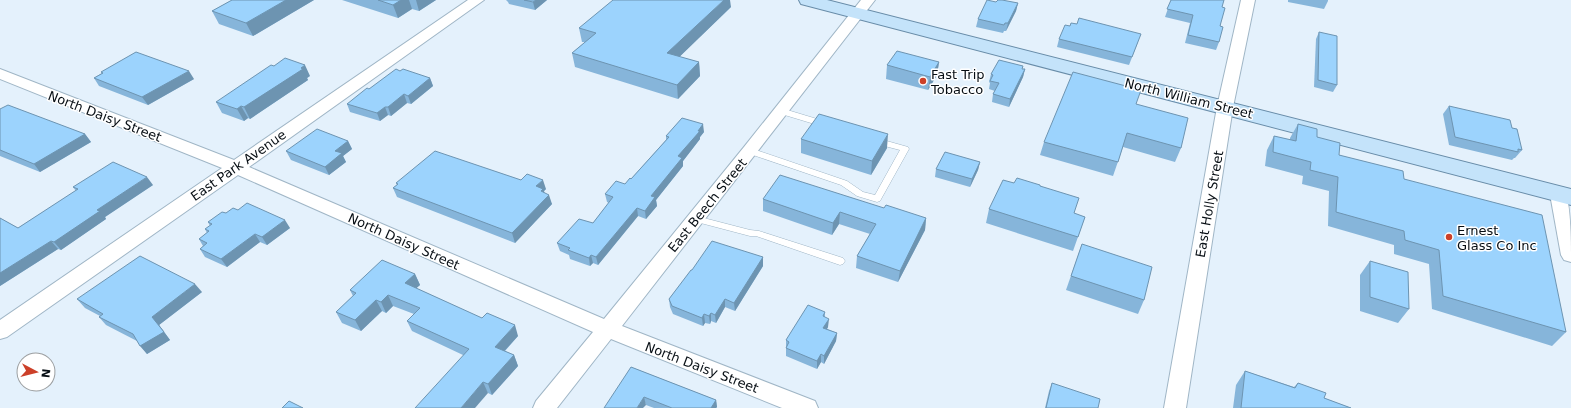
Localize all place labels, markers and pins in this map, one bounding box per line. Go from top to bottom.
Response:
place label: Fast Trip Tobacco [930,67,985,97]
marker: Fast Trip Tobacco [918,76,928,86]
place label: Ernest Glass Co Inc [1457,223,1537,253]
marker: Ernest Glass Co Inc [1444,232,1454,242]

